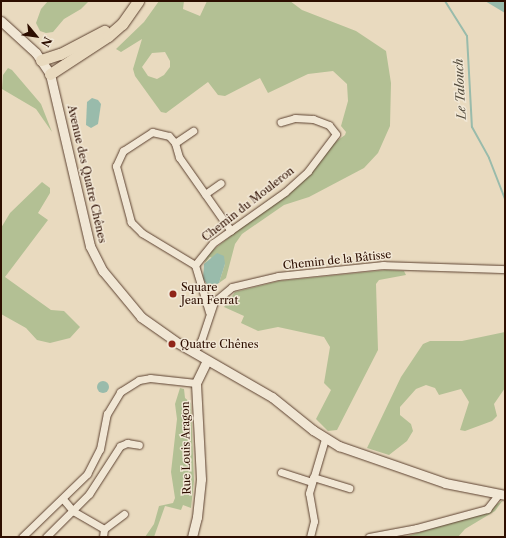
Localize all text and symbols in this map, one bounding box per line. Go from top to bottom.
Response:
north arrow [16,16,56,56]
text: N [38,34,55,49]
water label: Le Talouch [451,58,469,120]
street label: Avenue des Quatre Chênes [65,104,109,244]
street label: Chemin du Mouleron [199,164,297,244]
street label: Chemin de la Bâtisse [282,248,392,272]
place label: Square Jean Ferrat [181,281,238,307]
marker: Square Jean Ferrat [168,289,178,299]
place label: Quatre Chênes [180,337,259,351]
marker: Quatre Chênes [167,339,177,349]
street label: Rue Louis Aragon [179,401,193,495]

